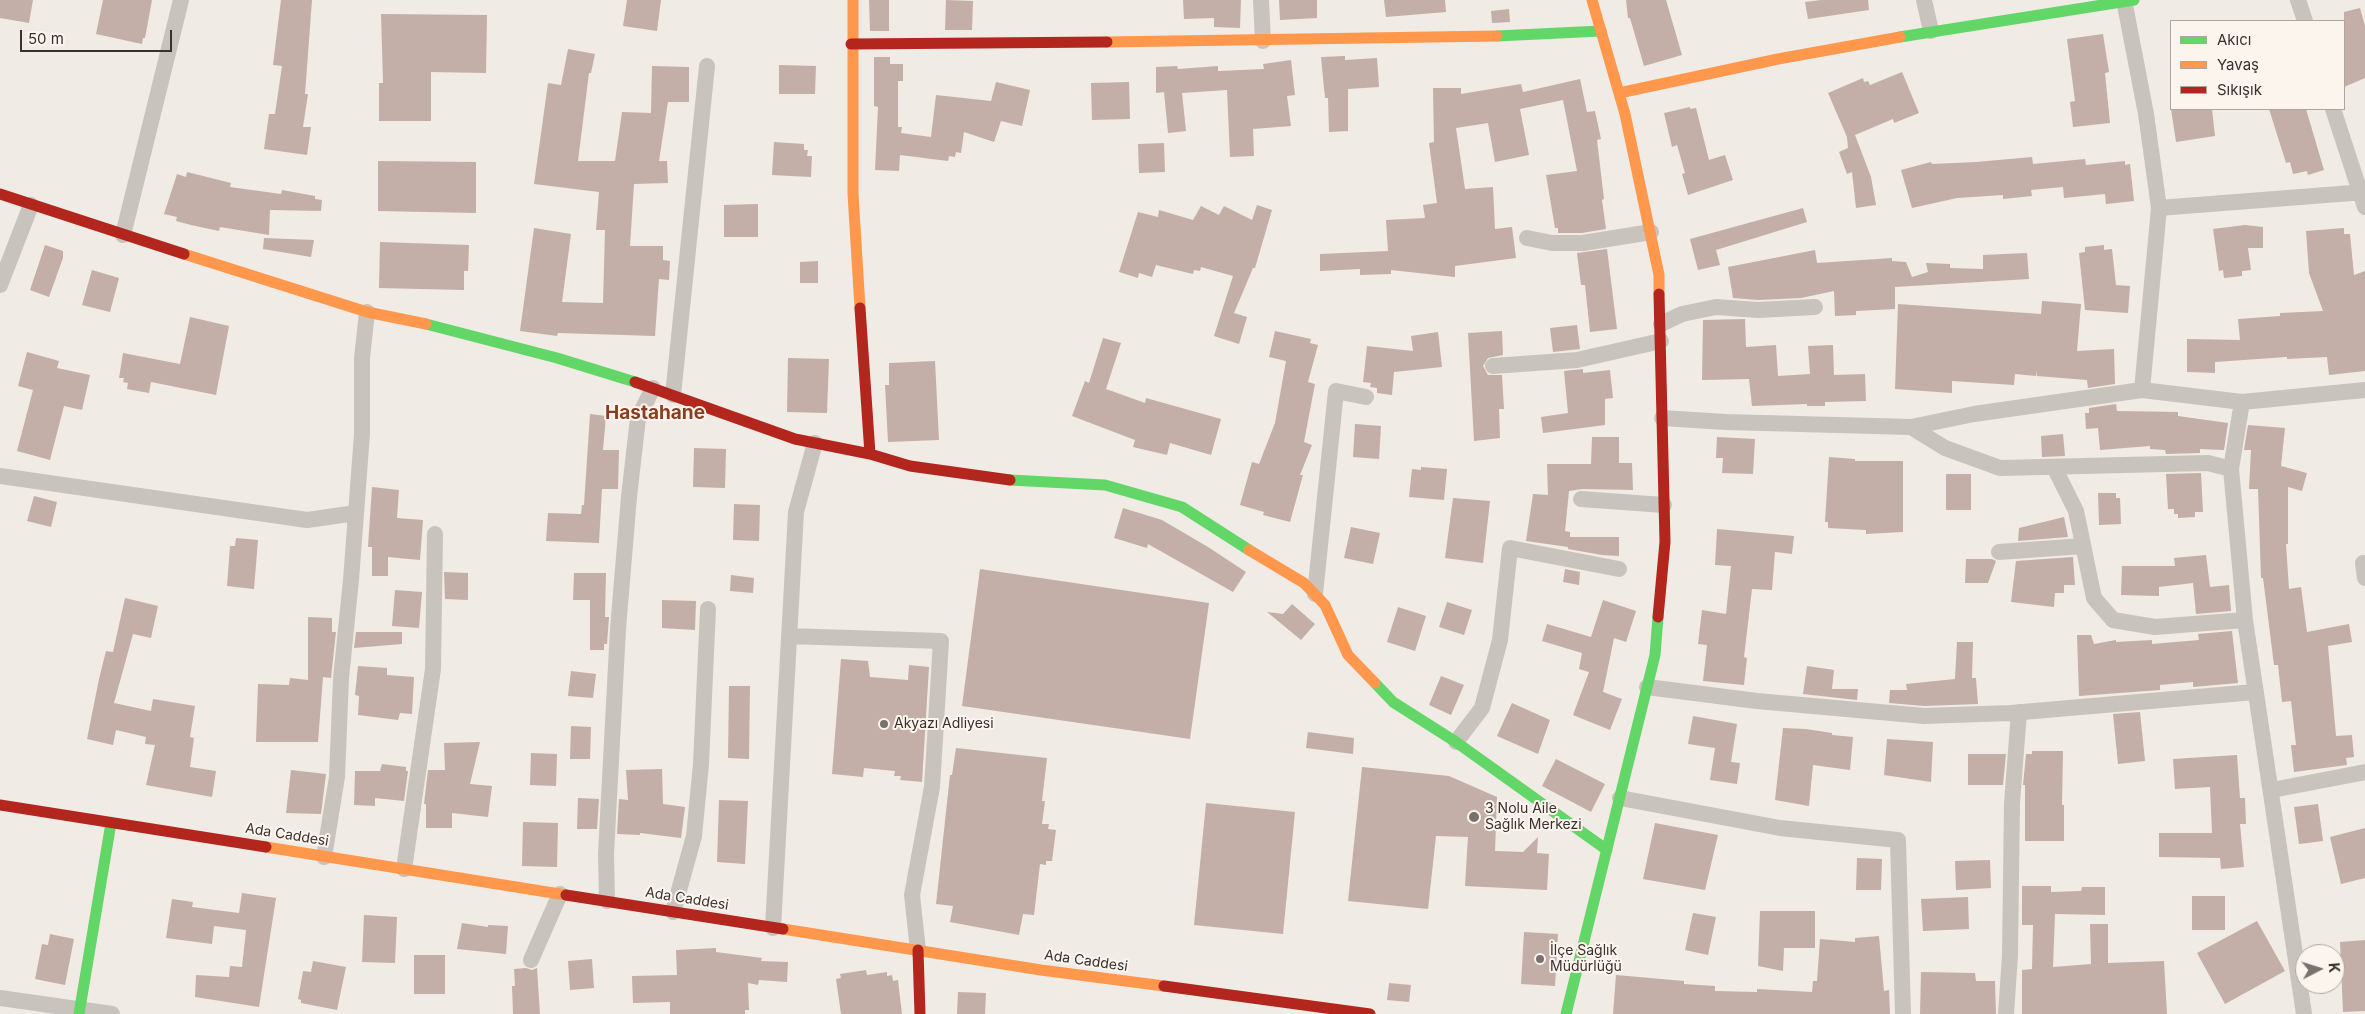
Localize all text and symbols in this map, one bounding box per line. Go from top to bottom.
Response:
scale bar [22,20,175,52]
legend [2170,20,2345,110]
text: 50 m [28,29,64,48]
text: Akıcı [2217,30,2251,49]
text: Yavaş [2217,55,2259,74]
text: Sıkışık [2217,80,2262,99]
district label: Hastahane [605,402,705,424]
place label: Akyazı Adliyesi [894,716,994,732]
marker: Akyazı Adliyesi [878,718,890,730]
place label: 3 Nolu Aile Sağlık Merkezi [1485,801,1582,834]
marker: 3 Nolu Aile Sağlık Merkezi [1467,810,1481,824]
street label: Ada Caddesi [244,820,330,850]
street label: Ada Caddesi [644,884,730,914]
place label: İlçe Sağlık Müdürlüğü [1550,943,1622,976]
north arrow [2295,944,2345,994]
street label: Ada Caddesi [1043,947,1129,975]
marker: İlçe Sağlık Müdürlüğü [1534,953,1546,965]
text: K [2326,962,2343,973]

